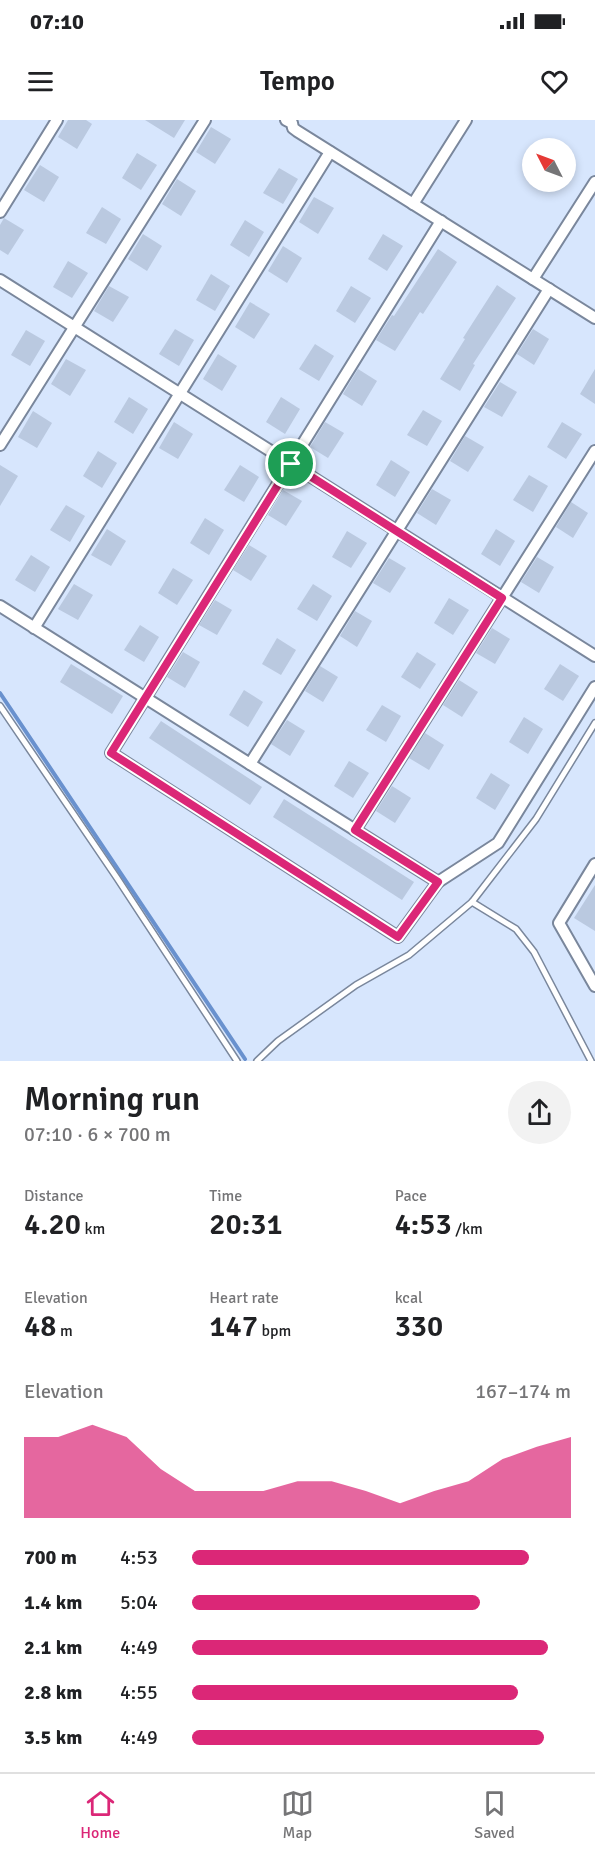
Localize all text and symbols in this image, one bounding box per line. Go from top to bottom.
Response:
text: 07:10 [30,8,84,35]
icon: menu [24,65,57,98]
text: Tempo [260,65,335,98]
icon: heart [538,65,571,98]
north arrow [522,138,576,192]
map controls [522,138,576,192]
pin [265,438,316,489]
icon: arrive [274,447,307,480]
text: Morning run [24,1079,200,1120]
button: share [508,1081,571,1144]
text: 07:10 · 6 × 700 m [24,1122,171,1147]
text: Distance [24,1186,84,1206]
text: Time [209,1186,242,1206]
text: Pace [395,1186,427,1206]
text: 4.20 [24,1206,81,1243]
text: 20:31 [209,1206,283,1243]
text: 4:53 [395,1206,452,1243]
text: km [81,1219,105,1239]
text: /km [452,1219,483,1239]
text: Elevation [24,1288,88,1308]
text: Heart rate [209,1288,279,1308]
text: kcal [395,1288,423,1308]
text: 48 [24,1308,56,1345]
text: 147 [209,1308,258,1345]
text: 330 [395,1308,443,1345]
text: m [56,1321,73,1341]
text: bpm [258,1321,291,1341]
text: Elevation [24,1379,104,1404]
text: 167–174 m [475,1379,571,1404]
text: 700 m [24,1545,77,1570]
text: 4:53 [120,1545,158,1570]
text: 1.4 km [24,1590,82,1615]
text: 5:04 [120,1590,158,1615]
text: 2.1 km [24,1635,82,1660]
text: 4:49 [120,1635,158,1660]
text: 2.8 km [24,1680,82,1705]
text: 4:55 [120,1680,158,1705]
text: 3.5 km [24,1725,82,1750]
text: 4:49 [120,1725,158,1750]
tab: Home [80,1787,120,1843]
tab: Map [281,1787,314,1843]
tab: Saved [474,1787,515,1843]

